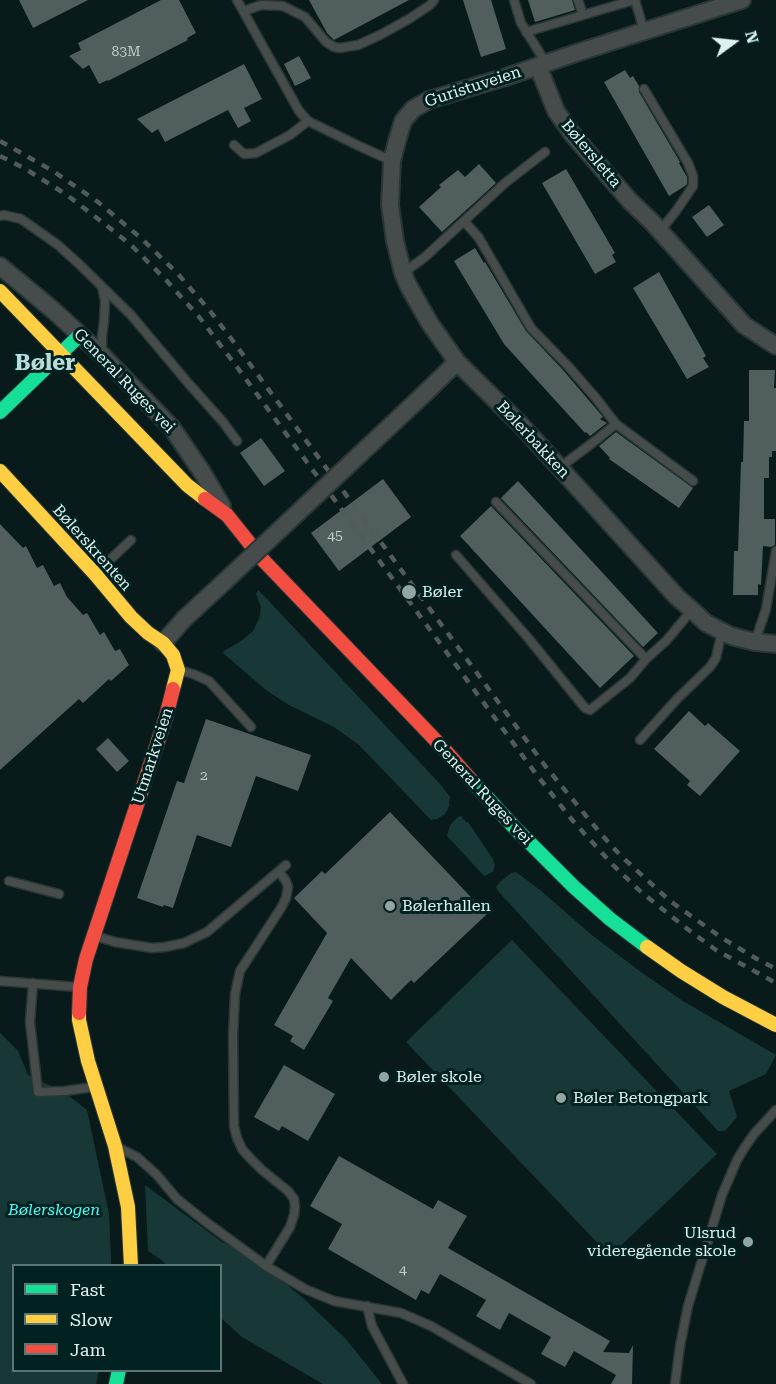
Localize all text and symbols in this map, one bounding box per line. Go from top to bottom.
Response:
north arrow [704,12,764,72]
text: N [741,29,763,46]
house number: 83M [111,44,141,60]
street label: Guristuveien [422,62,524,112]
street label: Bølersletta [557,116,625,192]
street label: General Ruges vei [69,325,179,437]
district label: Bøler [15,351,75,377]
street label: Bølerbakken [492,398,574,482]
street label: Bølerskrenten [48,501,136,595]
house number: 45 [327,528,343,544]
place label: Bøler [422,582,463,602]
marker: Bøler [400,583,418,601]
street label: Utmarkveien [128,705,178,807]
street label: General Ruges vei [428,735,536,849]
house number: 2 [200,768,208,784]
place label: Bølerhallen [402,896,491,916]
marker: Bølerhallen [383,899,397,913]
place label: Bøler skole [396,1067,482,1087]
marker: Bøler skole [377,1070,391,1084]
place label: Bøler Betongpark [573,1088,708,1108]
marker: Bøler Betongpark [554,1091,568,1105]
park label: Bølerskogen [8,1200,100,1220]
place label: Ulsrud videregående skole [587,1223,736,1261]
marker: Ulsrud videregående skole [741,1235,755,1249]
house number: 4 [399,1262,407,1278]
legend [12,1264,222,1372]
text: Fast [70,1279,105,1300]
text: Slow [70,1309,112,1330]
text: Jam [70,1339,106,1360]

